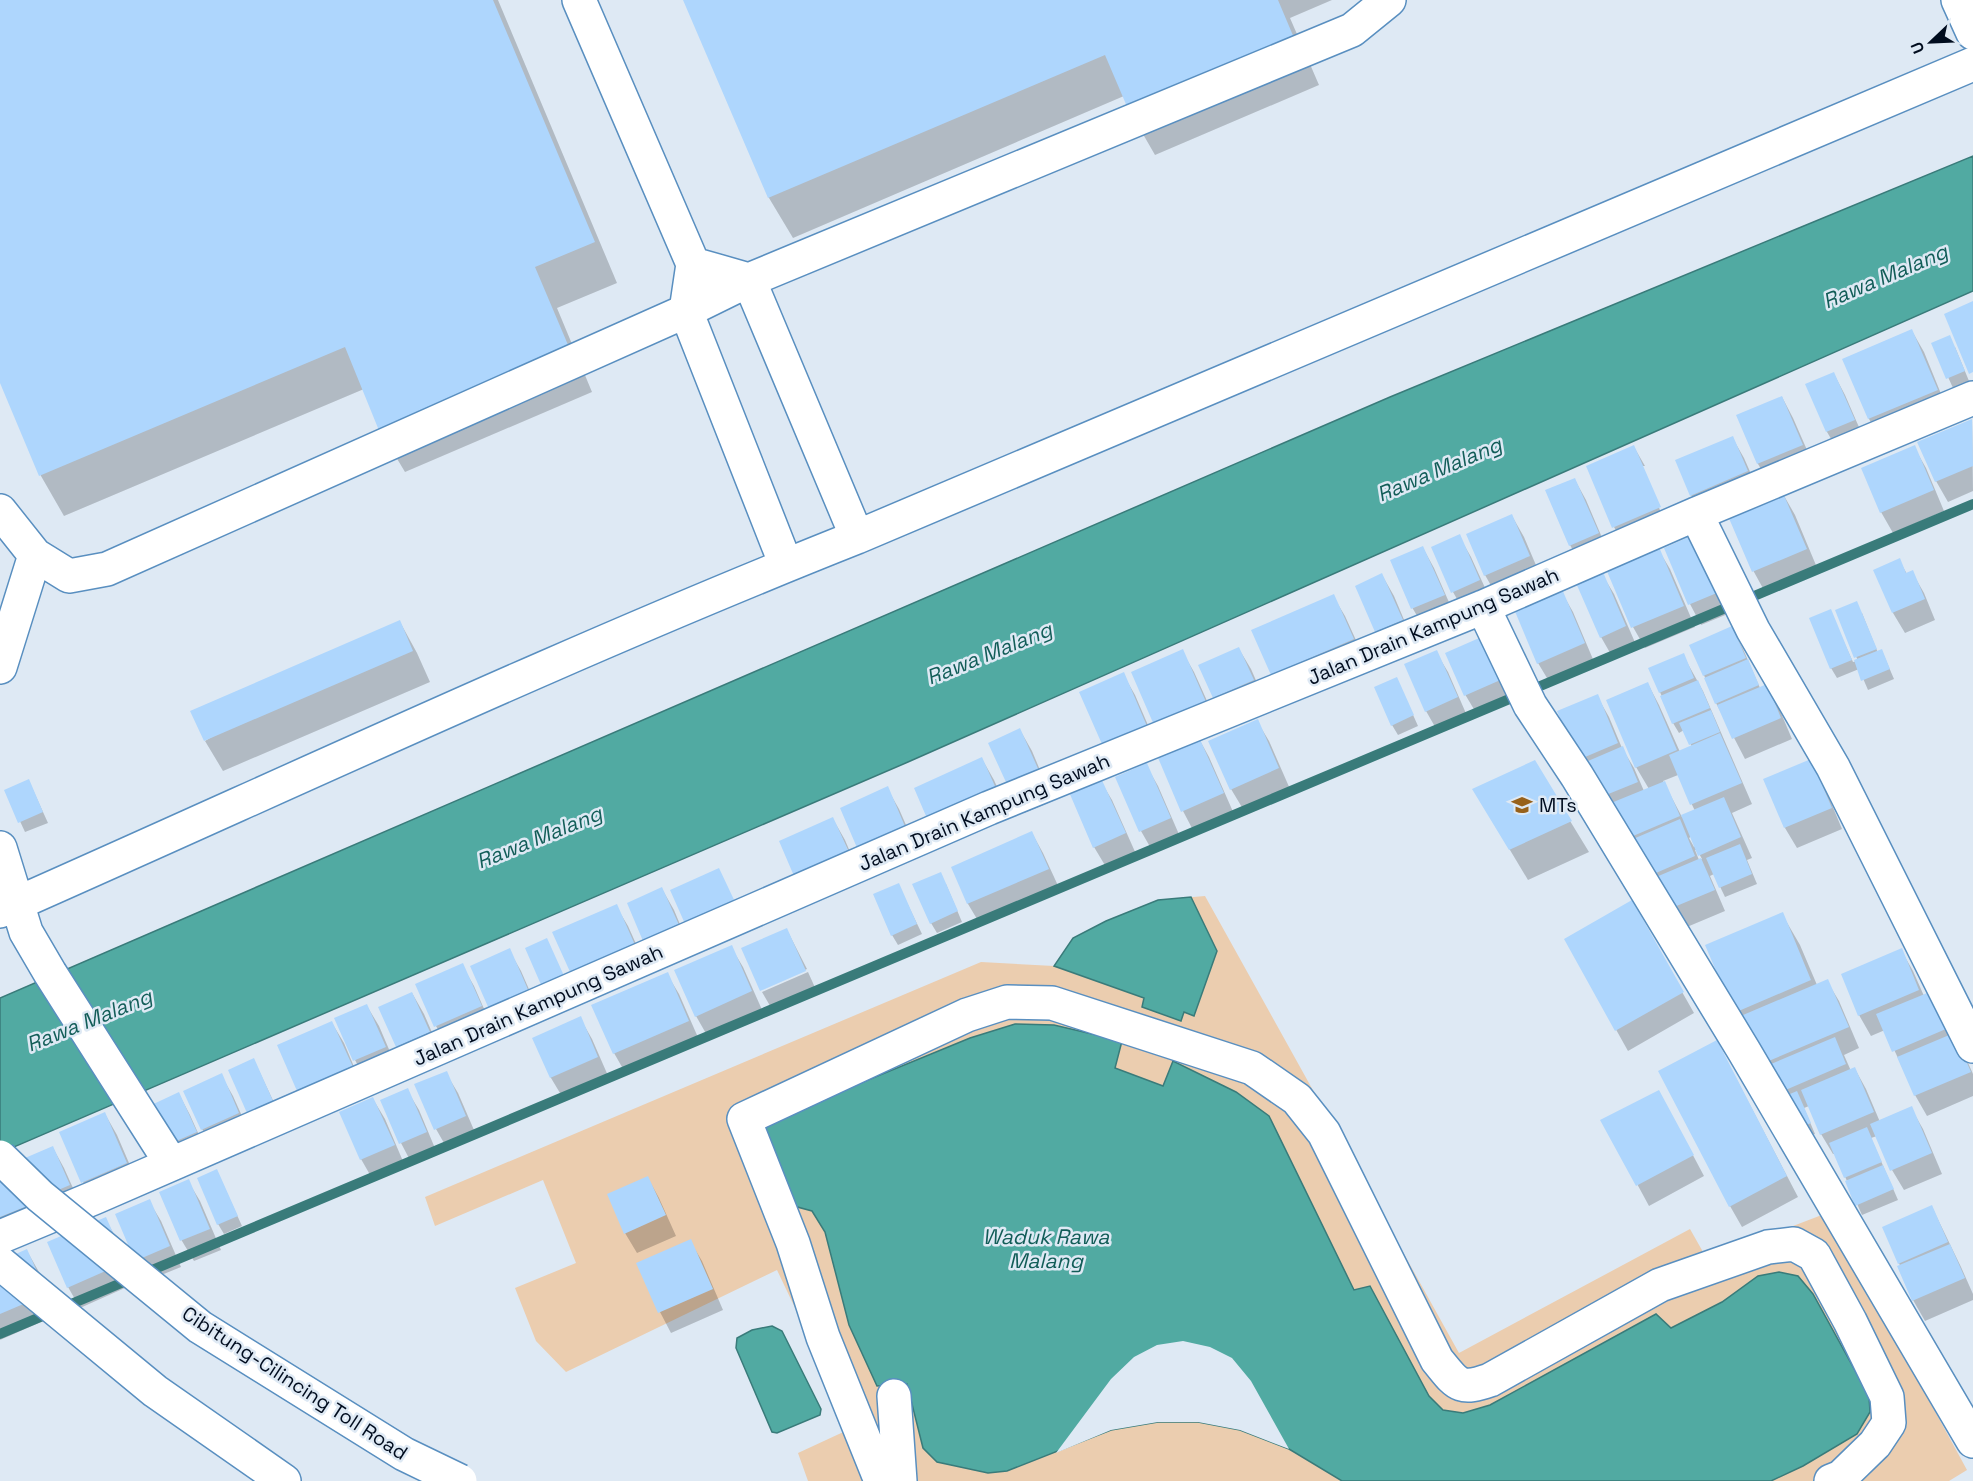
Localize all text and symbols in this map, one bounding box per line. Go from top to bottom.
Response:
north arrow [1901,12,1961,72]
text: U [1906,39,1929,57]
water label: Rawa Malang [1818,237,1953,314]
water label: Rawa Malang [1372,430,1507,507]
street label: Jalan Drain Kampung Sawah [1303,561,1563,691]
water label: Rawa Malang [922,615,1057,690]
street label: Jalan Drain Kampung Sawah [854,747,1114,877]
place label: MTs [1539,792,1577,818]
school or university icon: MTs [1510,793,1534,817]
water label: Rawa Malang [472,799,607,874]
street label: Jalan Drain Kampung Sawah [409,938,667,1072]
water label: Rawa Malang [22,982,157,1057]
water label: Waduk Rawa Malang [983,1223,1110,1274]
street label: Cibitung-Cilincing Toll Road [177,1300,413,1466]

